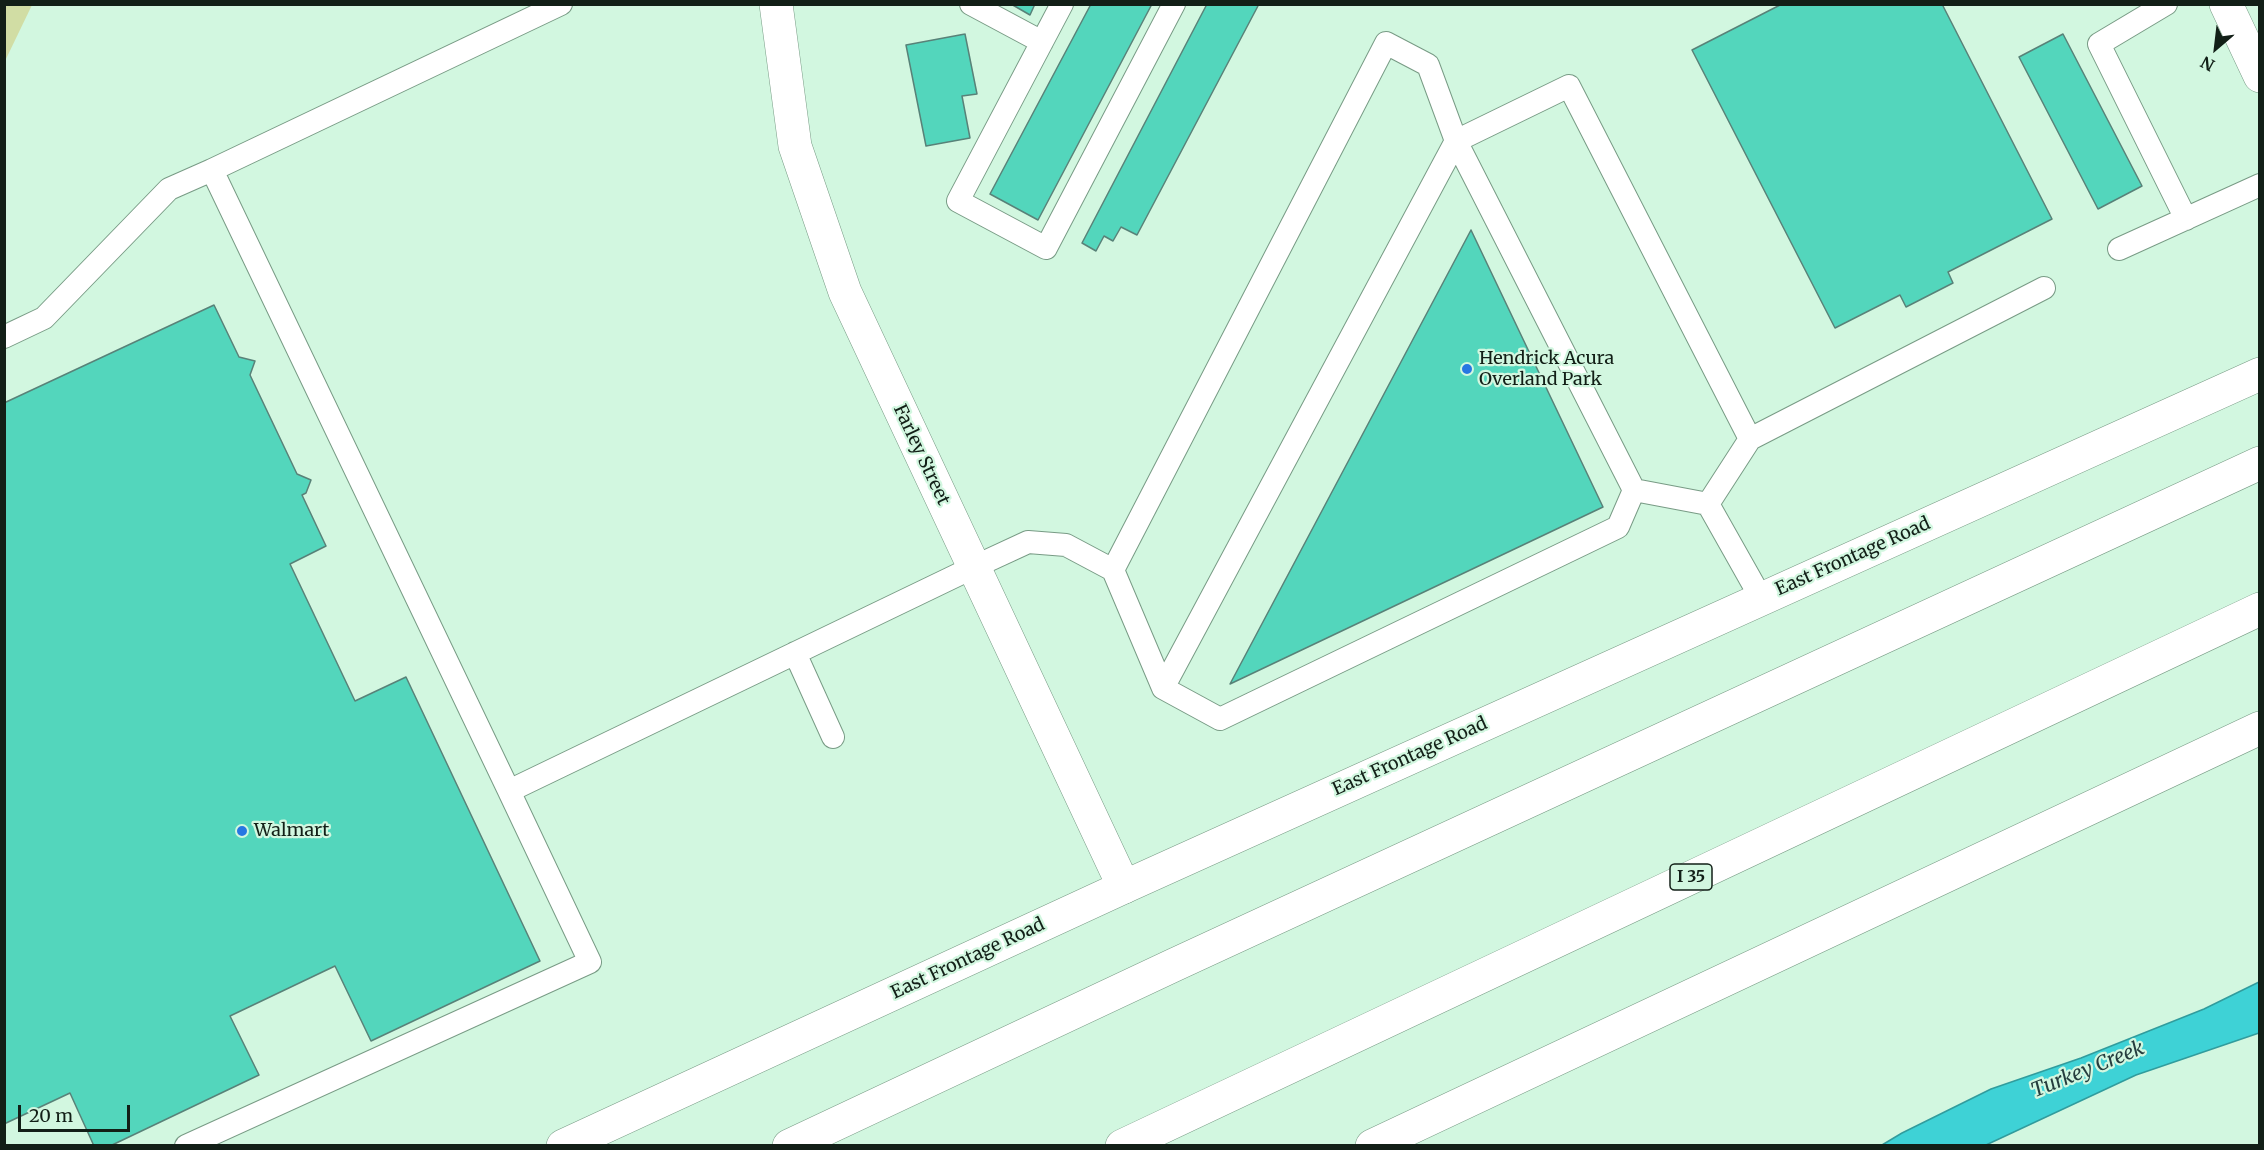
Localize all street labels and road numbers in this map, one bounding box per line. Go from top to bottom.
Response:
street label: Farley Street [888,401,954,509]
street label: East Frontage Road [1772,513,1934,601]
street label: East Frontage Road [1329,713,1491,801]
road number: I 35 [1670,864,1712,890]
street label: East Frontage Road [888,914,1048,1004]

